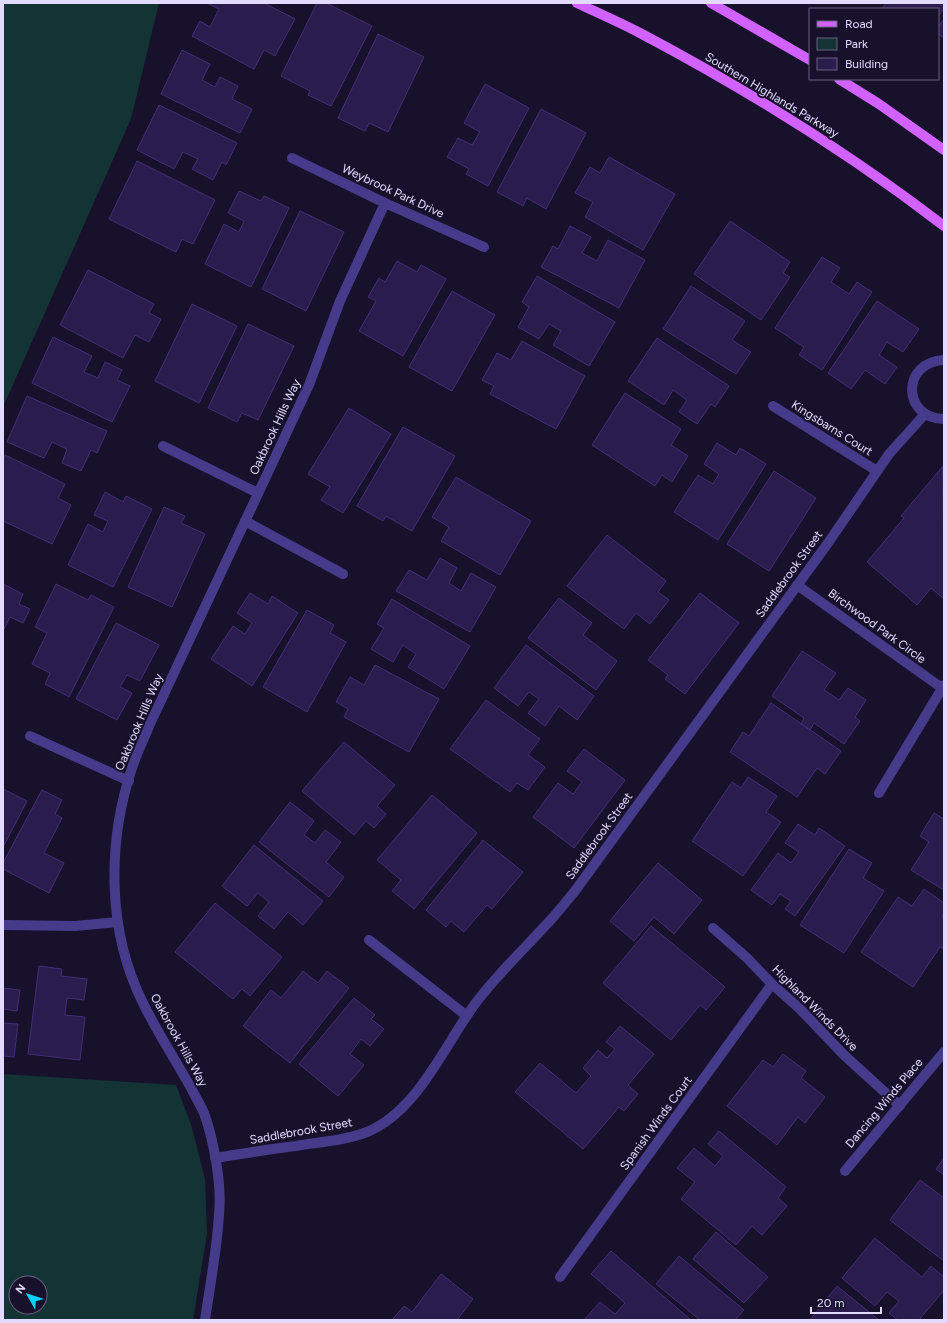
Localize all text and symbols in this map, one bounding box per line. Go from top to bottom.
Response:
legend [809,8,939,80]
text: Road [845,17,873,31]
text: Park [845,37,868,51]
street label: Southern Highlands Parkway [703,49,842,141]
text: Building [845,57,888,71]
street label: Weybrook Park Drive [340,161,447,221]
street label: Oakbrook Hills Way [247,376,304,477]
street label: Kingsbarns Court [789,397,875,459]
street label: Saddlebrook Street [753,527,826,620]
street label: Birchwood Park Circle [825,586,929,666]
street label: Oakbrook Hills Way [112,671,166,773]
street label: Saddlebrook Street [563,789,636,882]
street label: Highland Winds Drive [769,962,861,1054]
street label: Oakbrook Hills Way [148,991,211,1089]
street label: Dancing Winds Place [843,1055,926,1151]
street label: Spanish Winds Court [617,1073,695,1173]
street label: Saddlebrook Street [249,1115,354,1147]
north arrow [8,1275,48,1315]
text: N [13,1282,28,1296]
scale bar [811,1289,881,1315]
text: 20 m [817,1296,845,1310]

